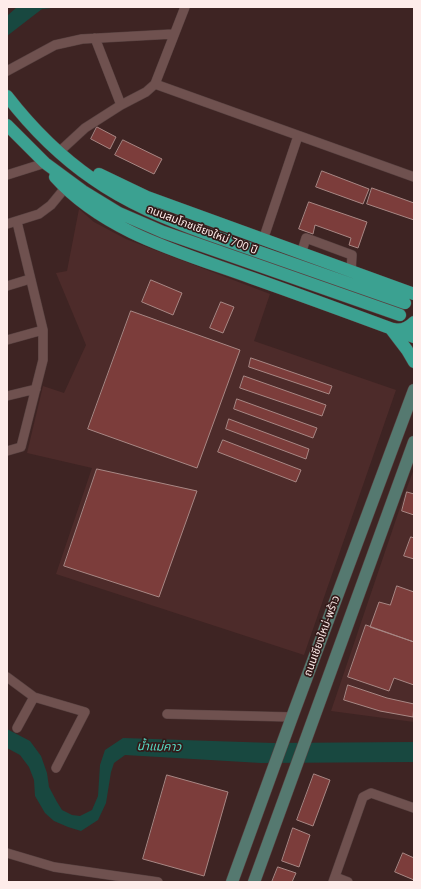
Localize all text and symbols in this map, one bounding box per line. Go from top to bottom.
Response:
street label: ถนนสมโภชเชียงใหม่ 700 ปี [145,203,259,257]
street label: ถนนเชียงใหม่-พร้าว [301,594,343,678]
water label: น้ำแม่คาว [137,739,181,755]

